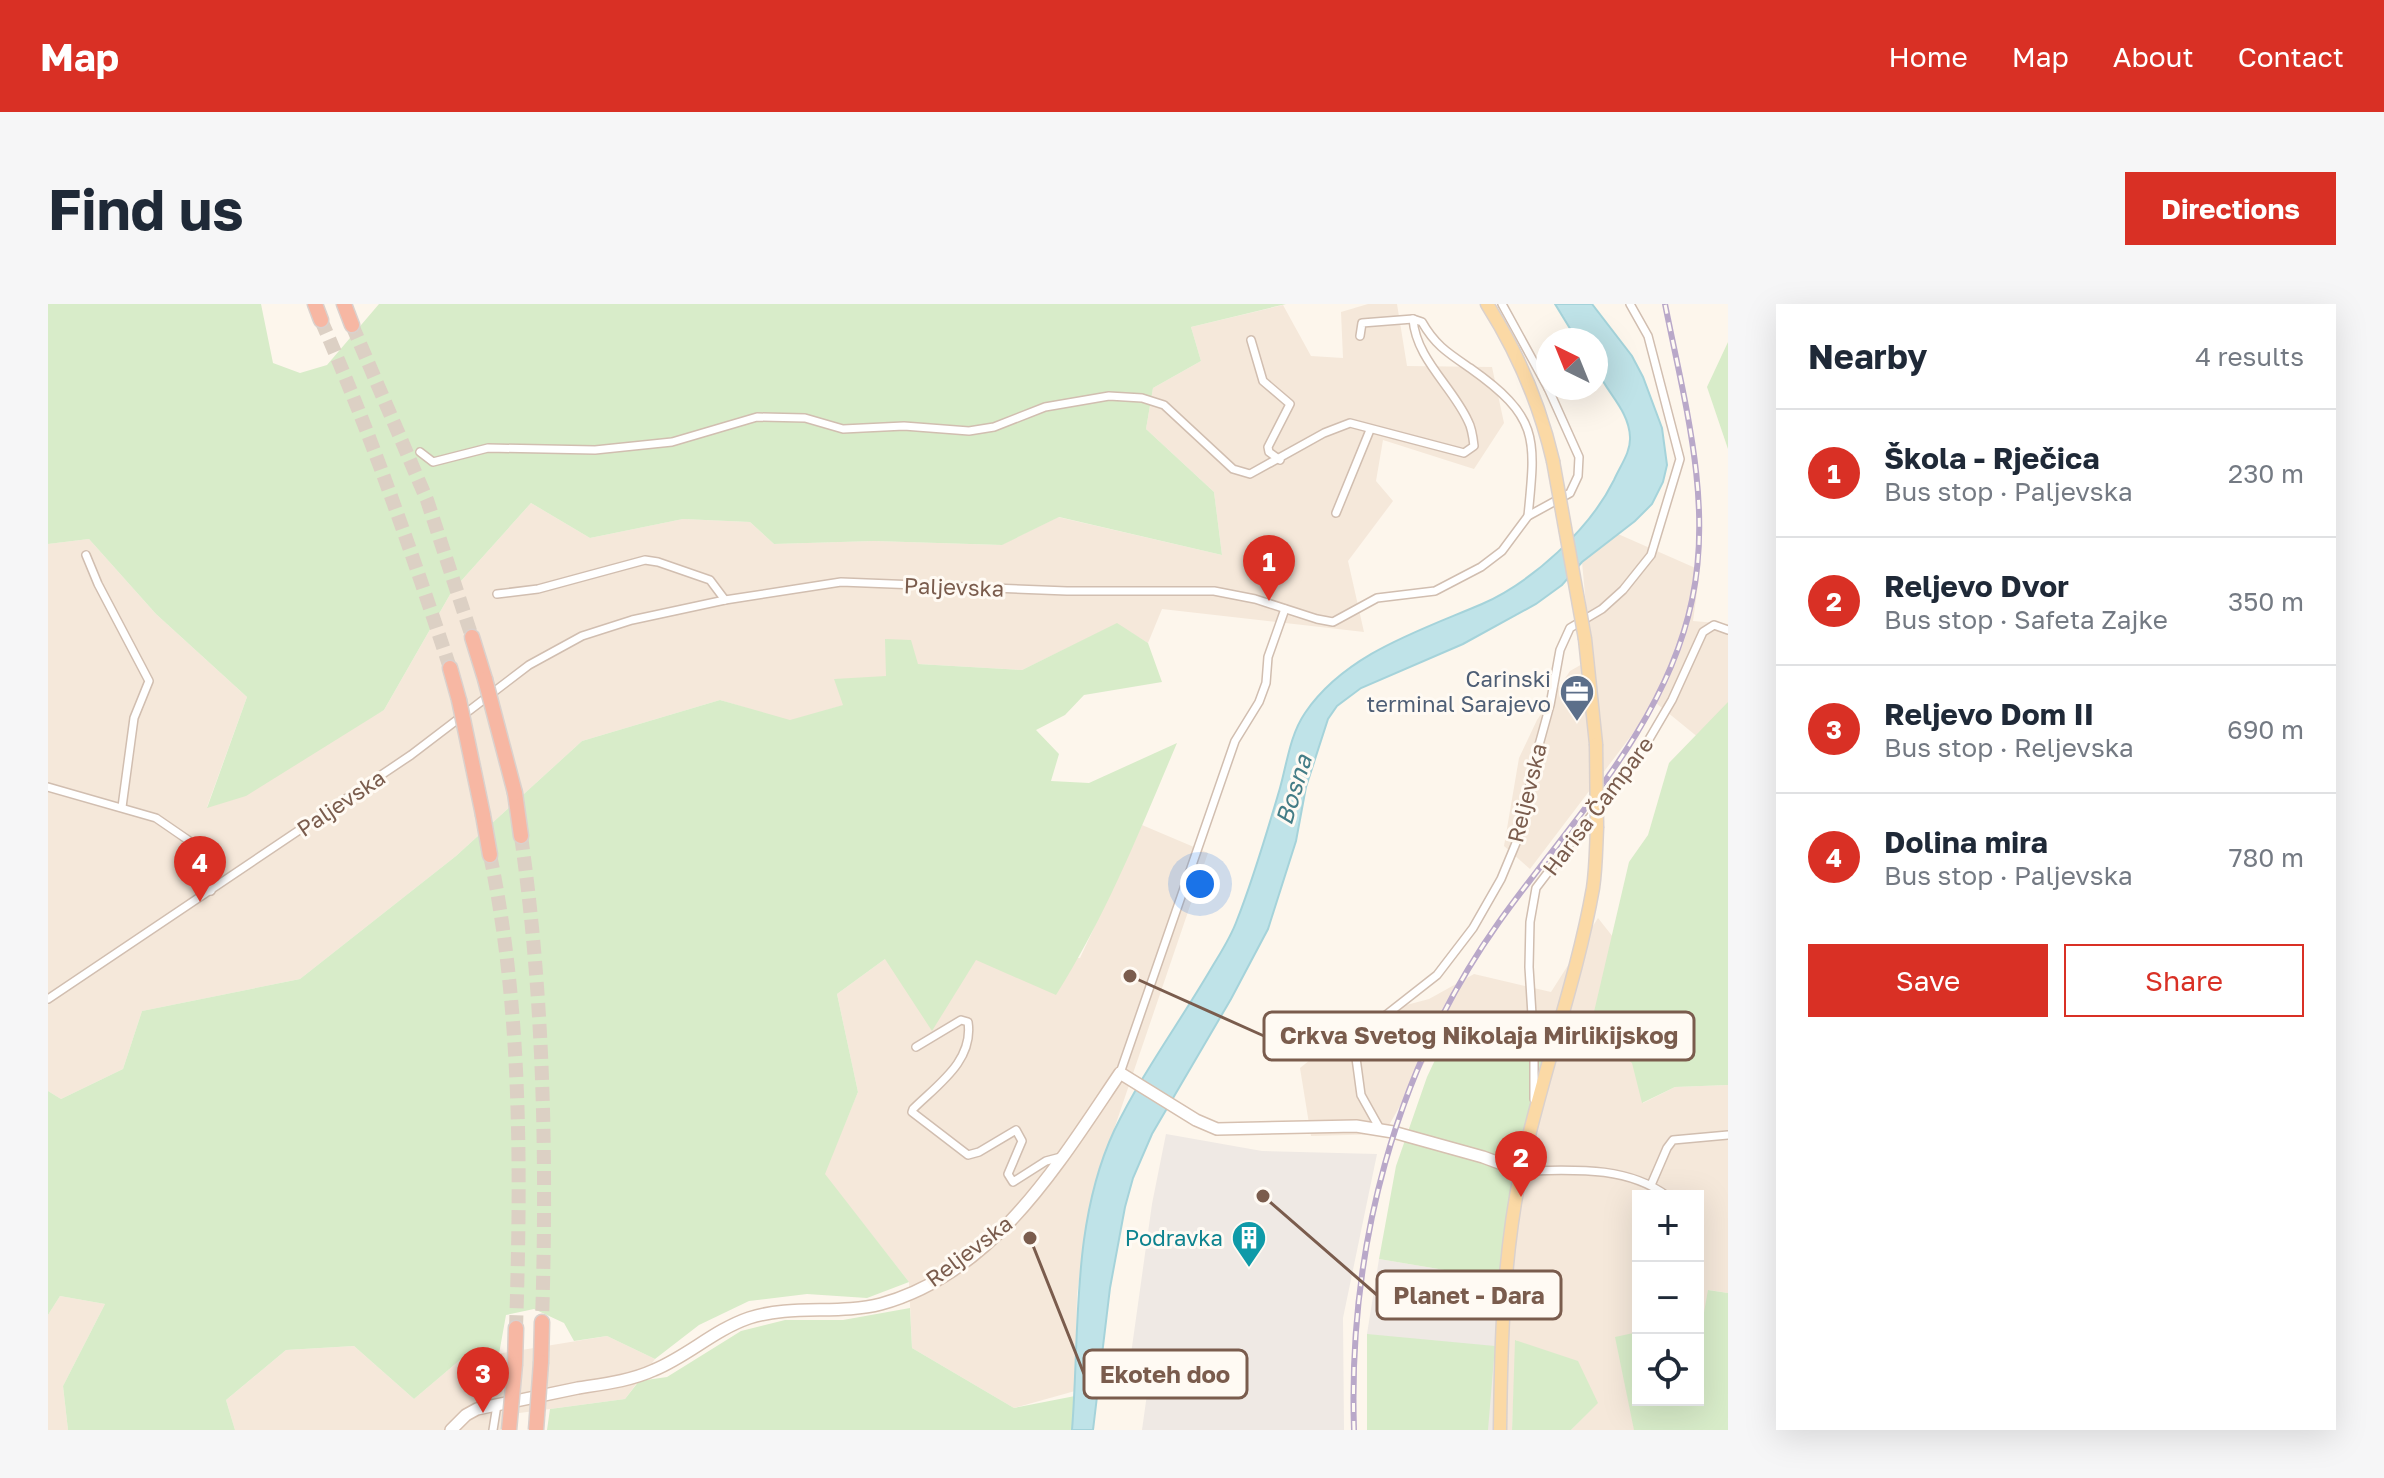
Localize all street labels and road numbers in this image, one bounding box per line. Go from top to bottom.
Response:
street label: Paljevska [903,571,1005,602]
street label: Harisa Čampare [1537,731,1659,881]
street label: Reljevska [1501,740,1552,845]
street label: Paljevska [292,763,390,842]
street label: Reljevska [920,1209,1017,1292]

